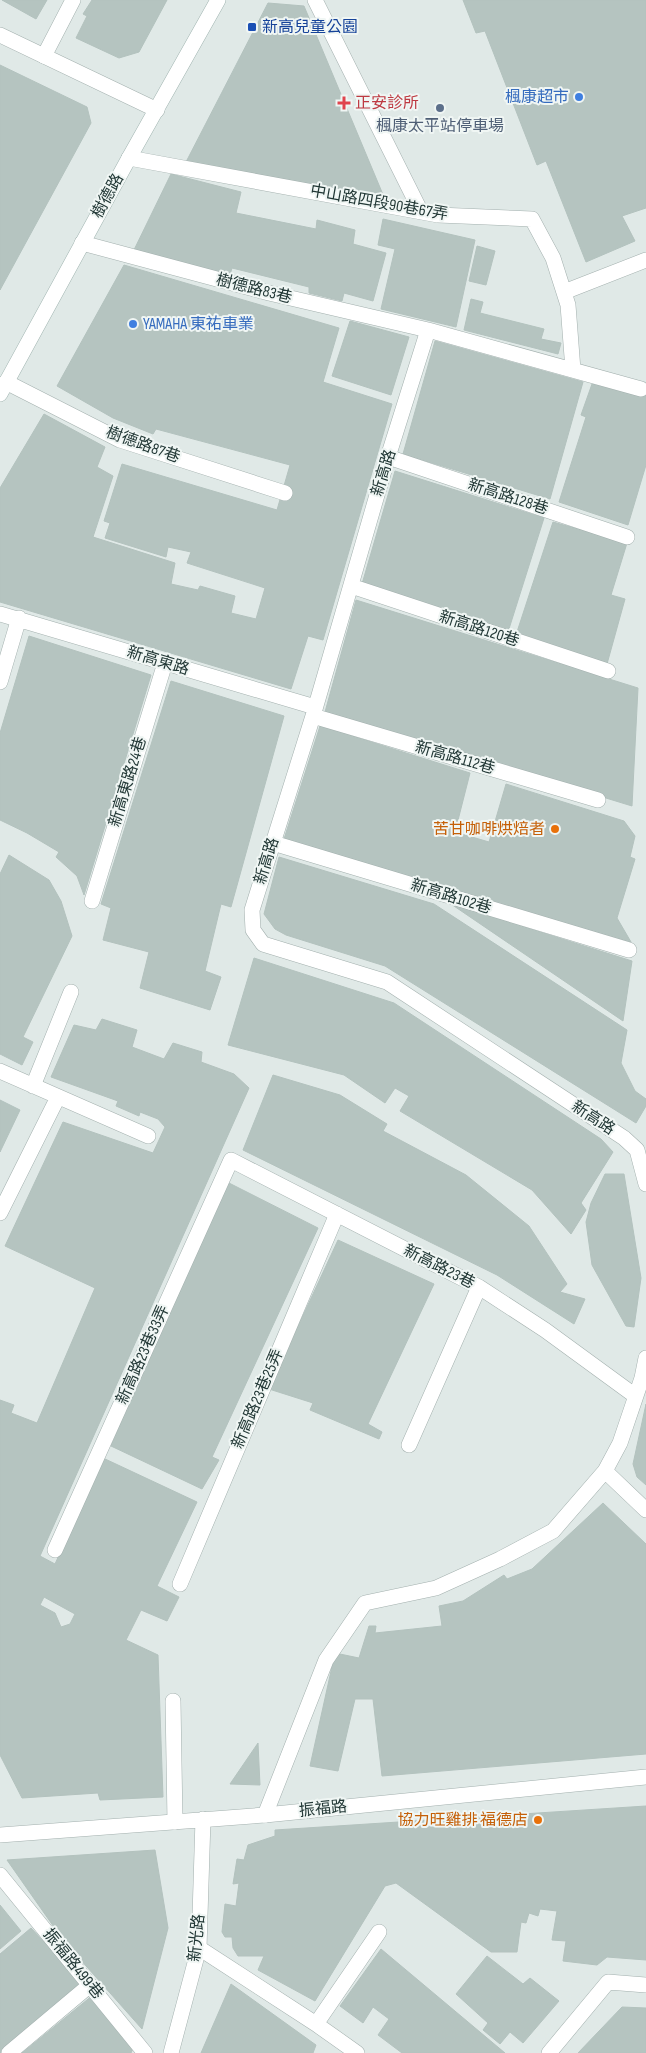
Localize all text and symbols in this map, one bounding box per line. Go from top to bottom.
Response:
place label: 新高兒童公園 [262,18,358,37]
marker: 新高兒童公園 [246,21,258,33]
place label: 楓康超市 [505,88,569,107]
marker: 楓康超市 [573,91,585,103]
place label: 正安診所 [355,94,419,113]
marker: 正安診所 [337,96,351,110]
marker: 楓康太平站停車場 [434,102,446,114]
place label: 楓康太平站停車場 [376,117,504,136]
street label: 樹德路 [88,170,128,222]
street label: 中山路四段90巷67弄 [309,182,449,224]
street label: 樹德路83巷 [214,270,294,308]
place label: YAMAHA 東祐車業 [143,315,254,334]
marker: YAMAHA 東祐車業 [127,318,139,330]
street label: 樹德路87巷 [103,423,183,467]
street label: 新高路 [368,447,400,499]
street label: 新高路128巷 [465,475,551,519]
street label: 新高路120巷 [436,607,522,651]
street label: 新高東路 [125,643,191,679]
street label: 新高東路24巷 [105,735,151,829]
street label: 新高路112巷 [413,738,497,778]
place label: 苦甘咖啡烘焙者 [433,820,545,839]
marker: 苦甘咖啡烘焙者 [549,823,561,835]
street label: 新高路 [251,835,283,887]
street label: 新高路102巷 [408,876,494,918]
street label: 新高路 [568,1097,618,1139]
street label: 新高路23巷 [400,1241,478,1293]
street label: 新高路23巷33弄 [113,1302,173,1408]
street label: 新高路23巷25弄 [228,1346,288,1452]
street label: 振福路 [298,1797,348,1821]
place label: 協力旺雞排 福德店 [397,1811,528,1830]
marker: 協力旺雞排 福德店 [532,1814,544,1826]
street label: 新光路 [185,1913,209,1963]
street label: 振福路499巷 [39,1925,107,2003]

